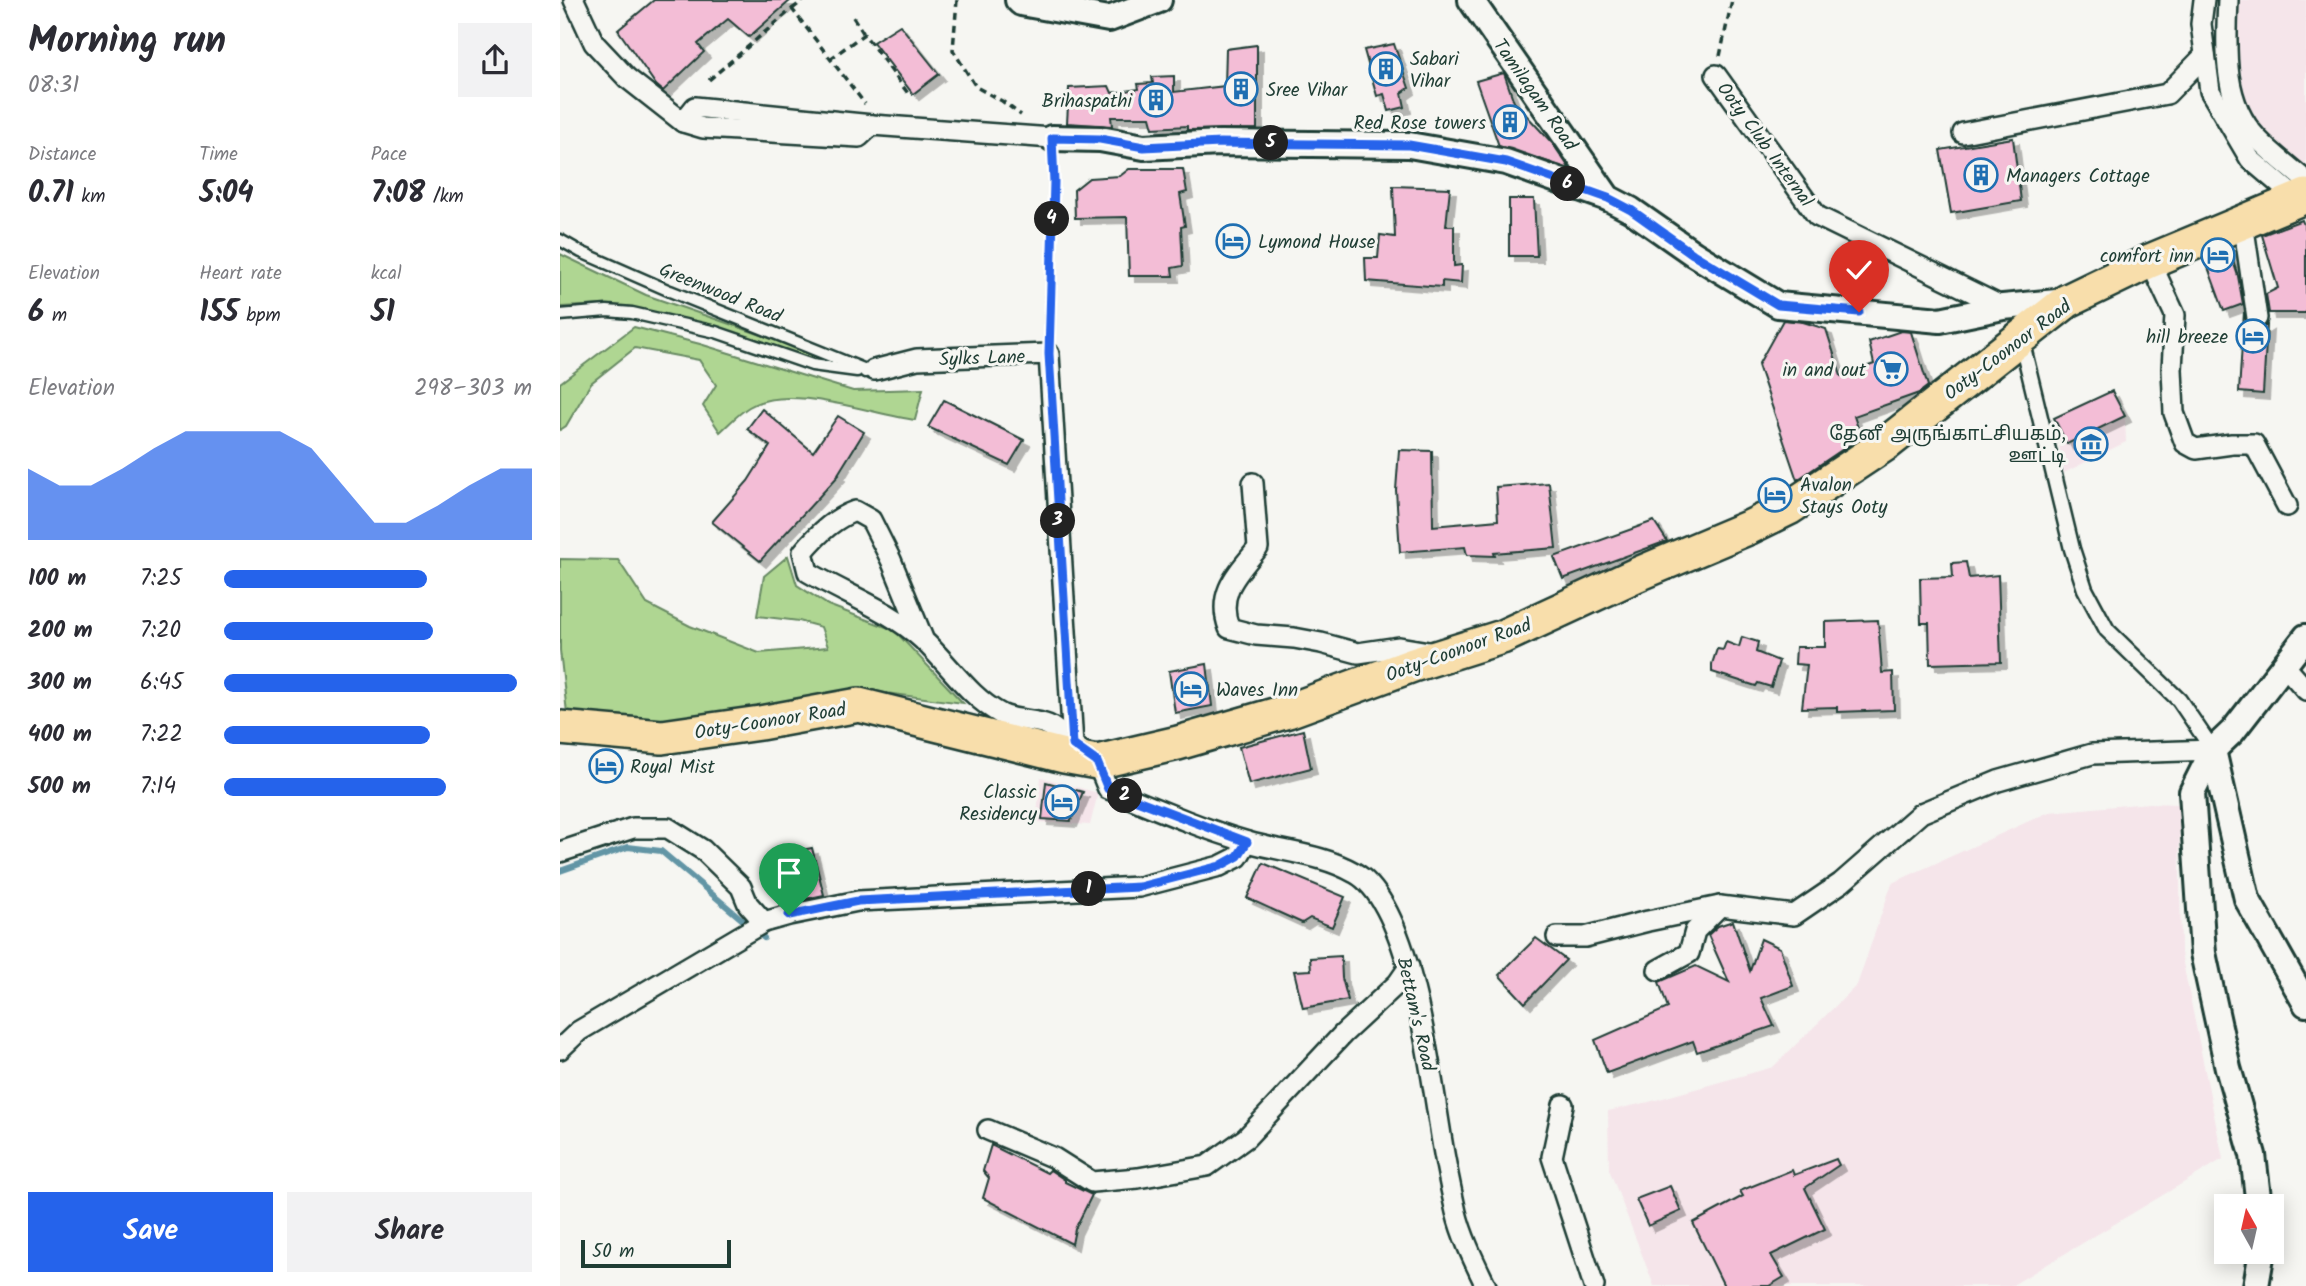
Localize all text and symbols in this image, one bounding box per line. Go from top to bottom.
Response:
text: Morning run [28,12,226,72]
button: share [458,23,532,97]
street label: Tamilagam Road [1484,33,1585,158]
place label: Sabari Vihar [1410,45,1460,97]
building icon: Sabari Vihar [1367,50,1405,88]
text: 08:31 [28,68,79,104]
building icon: Sree Vihar [1222,70,1260,108]
place label: Sree Vihar [1266,76,1349,106]
street label: Ooty Club Internal [1709,76,1820,214]
building icon: Brihaspathi [1137,81,1175,119]
place label: Brihaspathi [1042,87,1133,117]
building icon: Red Rose towers [1491,103,1529,141]
place label: Red Rose towers [1354,109,1486,139]
pin: 5 [1254,125,1288,160]
text: 5 [1266,127,1275,157]
text: Distance [28,140,96,170]
text: Time [199,140,238,170]
text: Pace [371,140,407,170]
building icon: Managers Cottage [1962,156,2000,194]
place label: Managers Cottage [2006,162,2150,192]
pin: 6 [1550,166,1586,202]
text: 6 [1562,168,1573,198]
text: 0.71 [28,170,74,218]
text: 5:04 [199,170,254,218]
text: 7:08 [371,170,425,218]
text: km [74,182,105,212]
text: /km [425,182,464,212]
pin: 4 [1035,202,1070,236]
text: 4 [1046,203,1057,233]
hotel icon: Lymond House [1214,222,1252,260]
place label: Lymond House [1258,228,1376,258]
hotel icon: comfort inn [2199,236,2237,274]
pin [1829,240,1889,312]
place label: comfort inn [2100,242,2194,272]
icon: check [1840,251,1878,289]
street label: Greenwood Road [654,256,787,332]
text: Elevation [28,259,100,289]
text: Heart rate [199,259,282,289]
text: kcal [371,259,402,289]
text: 6 [28,289,44,337]
text: 155 [199,289,239,337]
text: 51 [371,289,395,337]
street label: Ooty-Coonoor Road [1938,292,2079,409]
text: m [44,301,67,331]
text: bpm [239,301,281,331]
hotel icon: hill breeze [2234,317,2272,355]
place label: hill breeze [2146,323,2228,353]
street label: Sylks Lane [938,342,1026,375]
supermarket icon: in and out [1872,350,1910,388]
place label: in and out [1782,356,1867,386]
text: Elevation [28,371,115,407]
text: 298–303 m [414,371,532,407]
place label: தேனீ அருங்காட்சியகம், ஊட்டி [1829,420,2066,472]
museum icon: தேனீ அருங்காட்சியகம், ஊட்டி [2072,425,2110,463]
place label: Avalon Stays Ooty [1800,471,1889,523]
hotel icon: Avalon Stays Ooty [1756,476,1794,514]
pin: 3 [1040,504,1076,538]
text: 3 [1052,505,1063,535]
text: 100 m [28,561,86,597]
text: 7:25 [140,561,182,597]
street label: Ooty-Coonoor Road [1382,610,1536,691]
text: 200 m [28,613,93,649]
text: 7:20 [140,613,181,649]
text: 300 m [28,665,92,701]
text: 6:45 [140,665,183,701]
hotel icon: Waves Inn [1172,670,1210,708]
place label: Waves Inn [1216,676,1298,706]
street label: Ooty-Coonoor Road [692,695,849,749]
text: 400 m [28,717,92,753]
text: 7:22 [140,717,183,753]
hotel icon: Royal Mist [587,747,625,785]
place label: Royal Mist [630,753,715,783]
text: 500 m [28,769,91,805]
text: 7:14 [140,769,176,805]
place label: Classic Residency [959,778,1038,830]
pin: 2 [1108,778,1142,814]
text: 2 [1119,780,1130,810]
hotel icon: Classic Residency [1043,783,1081,821]
pin [759,843,819,915]
icon: arrive [770,854,808,892]
pin: 1 [1072,872,1106,906]
text: 1 [1086,873,1091,903]
street label: Bettam's Road [1387,955,1443,1075]
button: Save [28,1192,273,1272]
button: Share [287,1192,532,1272]
north arrow [2214,1194,2284,1264]
map controls [2214,1194,2284,1264]
scale bar [581,1237,732,1269]
text: 50 m [592,1237,634,1267]

